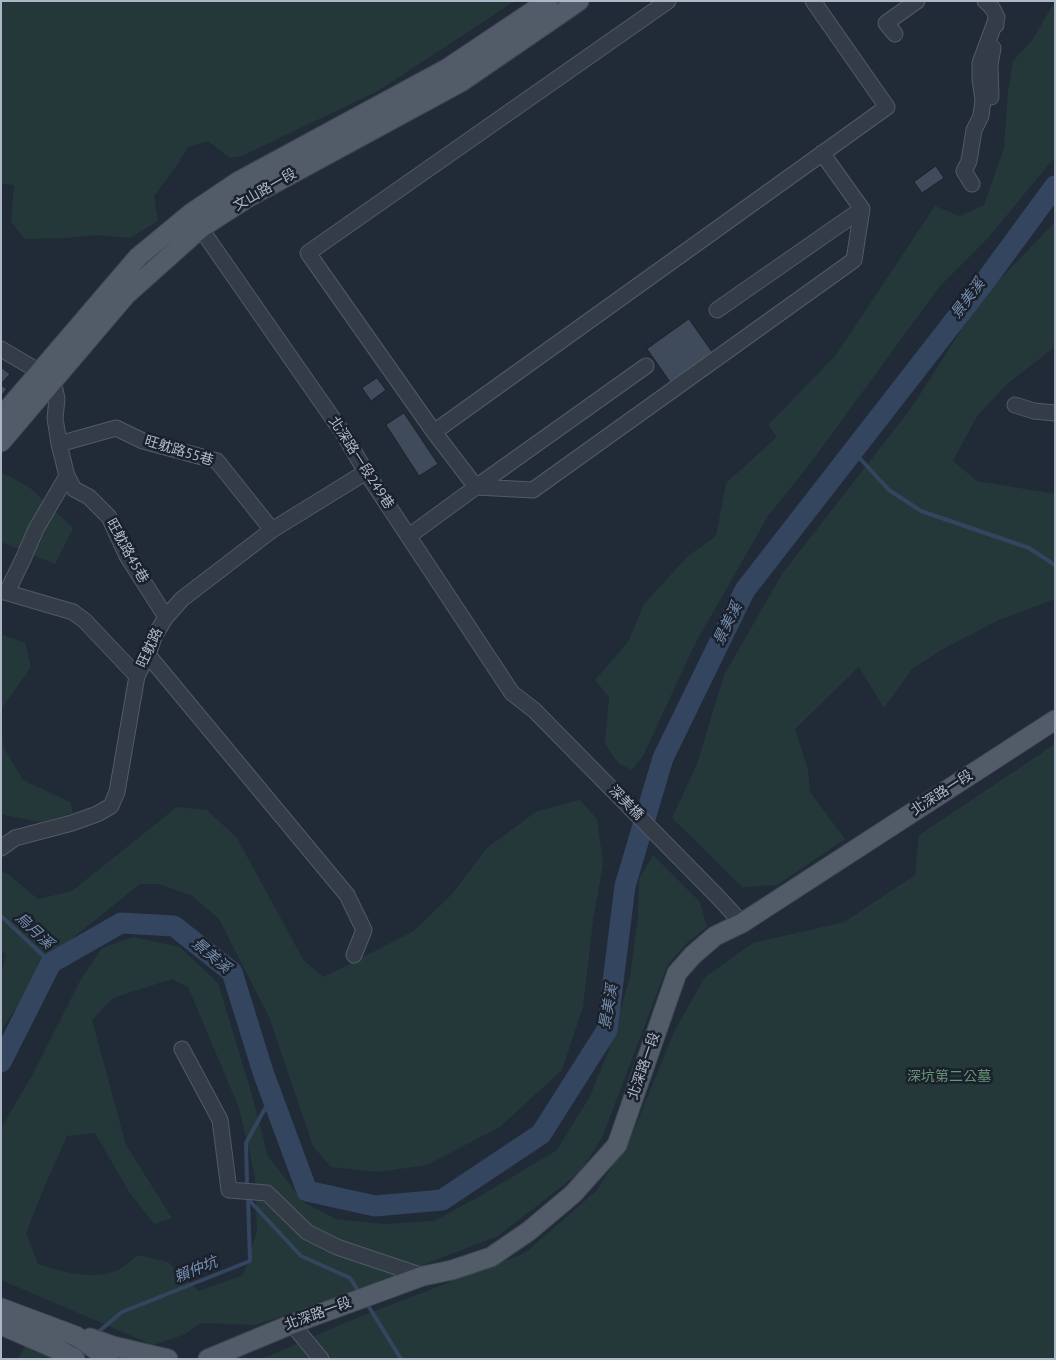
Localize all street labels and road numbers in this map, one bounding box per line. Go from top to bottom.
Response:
street label: 文山路一段 [230,165,300,215]
street label: 北深路一段249巷 [325,414,397,512]
street label: 旺躭路55巷 [142,433,216,469]
street label: 旺躭路45巷 [102,516,152,586]
street label: 旺躭路 [134,625,166,671]
street label: 北深路一段 [908,767,976,819]
street label: 深美橋 [605,782,647,824]
street label: 北深路一段 [625,1030,663,1102]
street label: 北深路一段 [282,1294,354,1334]

